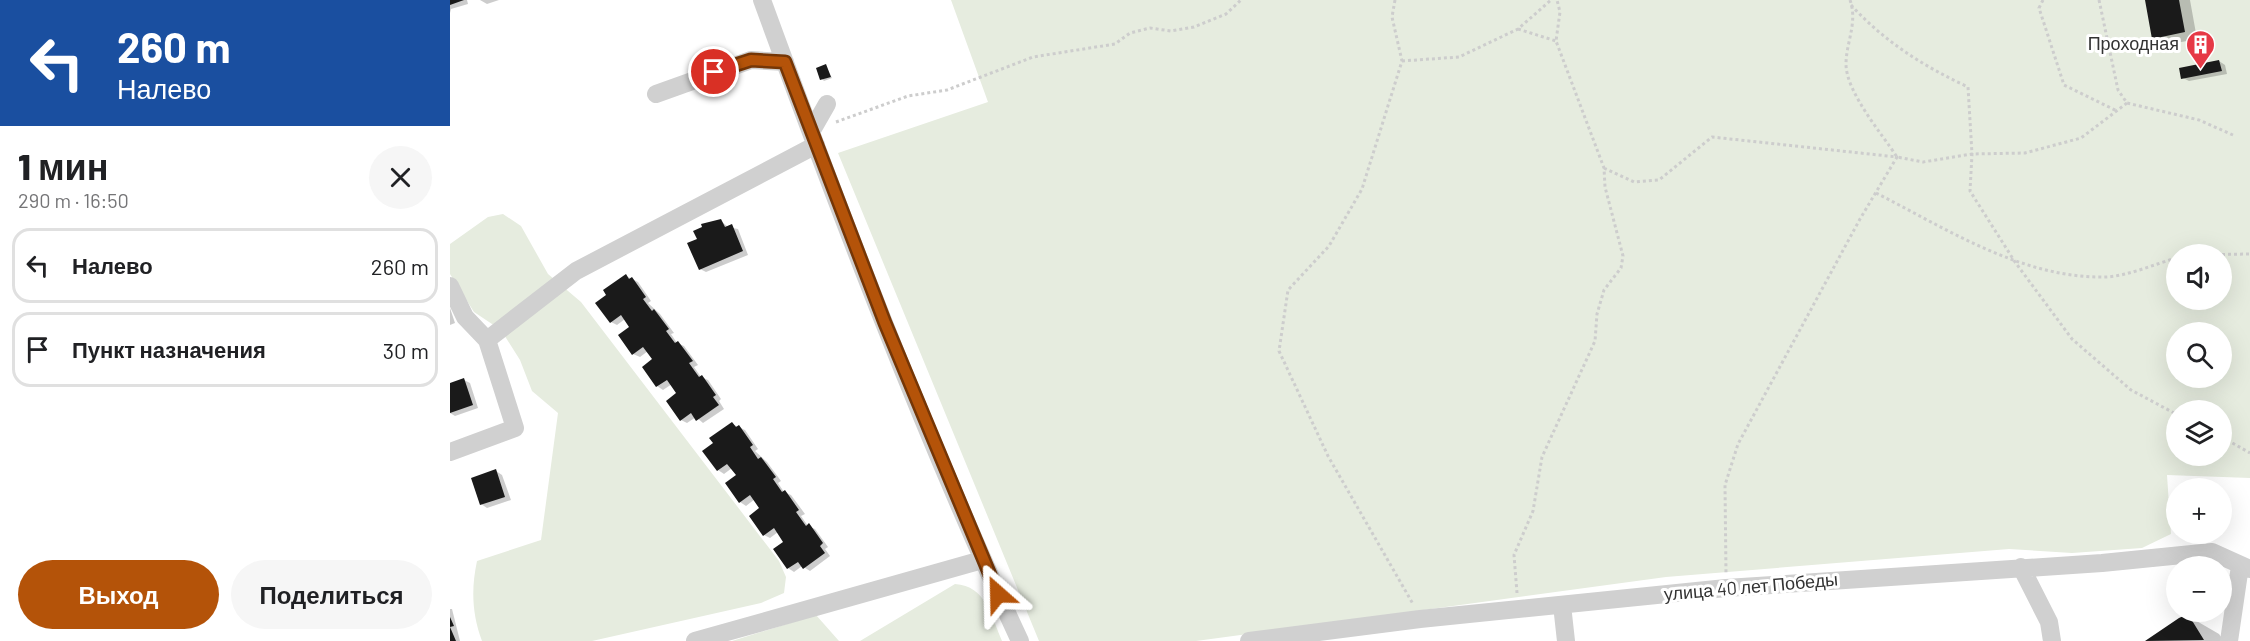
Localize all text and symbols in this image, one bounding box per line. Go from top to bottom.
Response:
text: 260 m [117,21,230,71]
icon: left [18,24,96,102]
building icon: Проходная [2184,28,2216,70]
place label: Проходная [2088,32,2179,54]
pin [688,46,739,97]
icon: arrive [697,55,730,88]
text: Налево [117,72,211,104]
text: 1 мин [18,144,109,187]
button: close [369,146,432,209]
text: 290 m · 16:50 [18,188,129,212]
map controls [2166,244,2232,622]
button: sound [2166,244,2232,310]
icon: left [21,249,54,282]
text: Налево [72,252,153,278]
text: 260 m [371,253,429,279]
button: search [2166,322,2232,388]
icon: arrive [21,333,54,366]
text: Пункт назначения [72,336,266,362]
text: 30 m [383,337,429,363]
button: layers [2166,400,2232,466]
button: + [2166,478,2232,544]
button: − [2166,556,2232,622]
button: Выход [18,560,219,629]
button: Поделиться [231,560,432,629]
position arrow [966,562,1030,626]
street label: улица 40 лет Победы [1663,567,1839,605]

